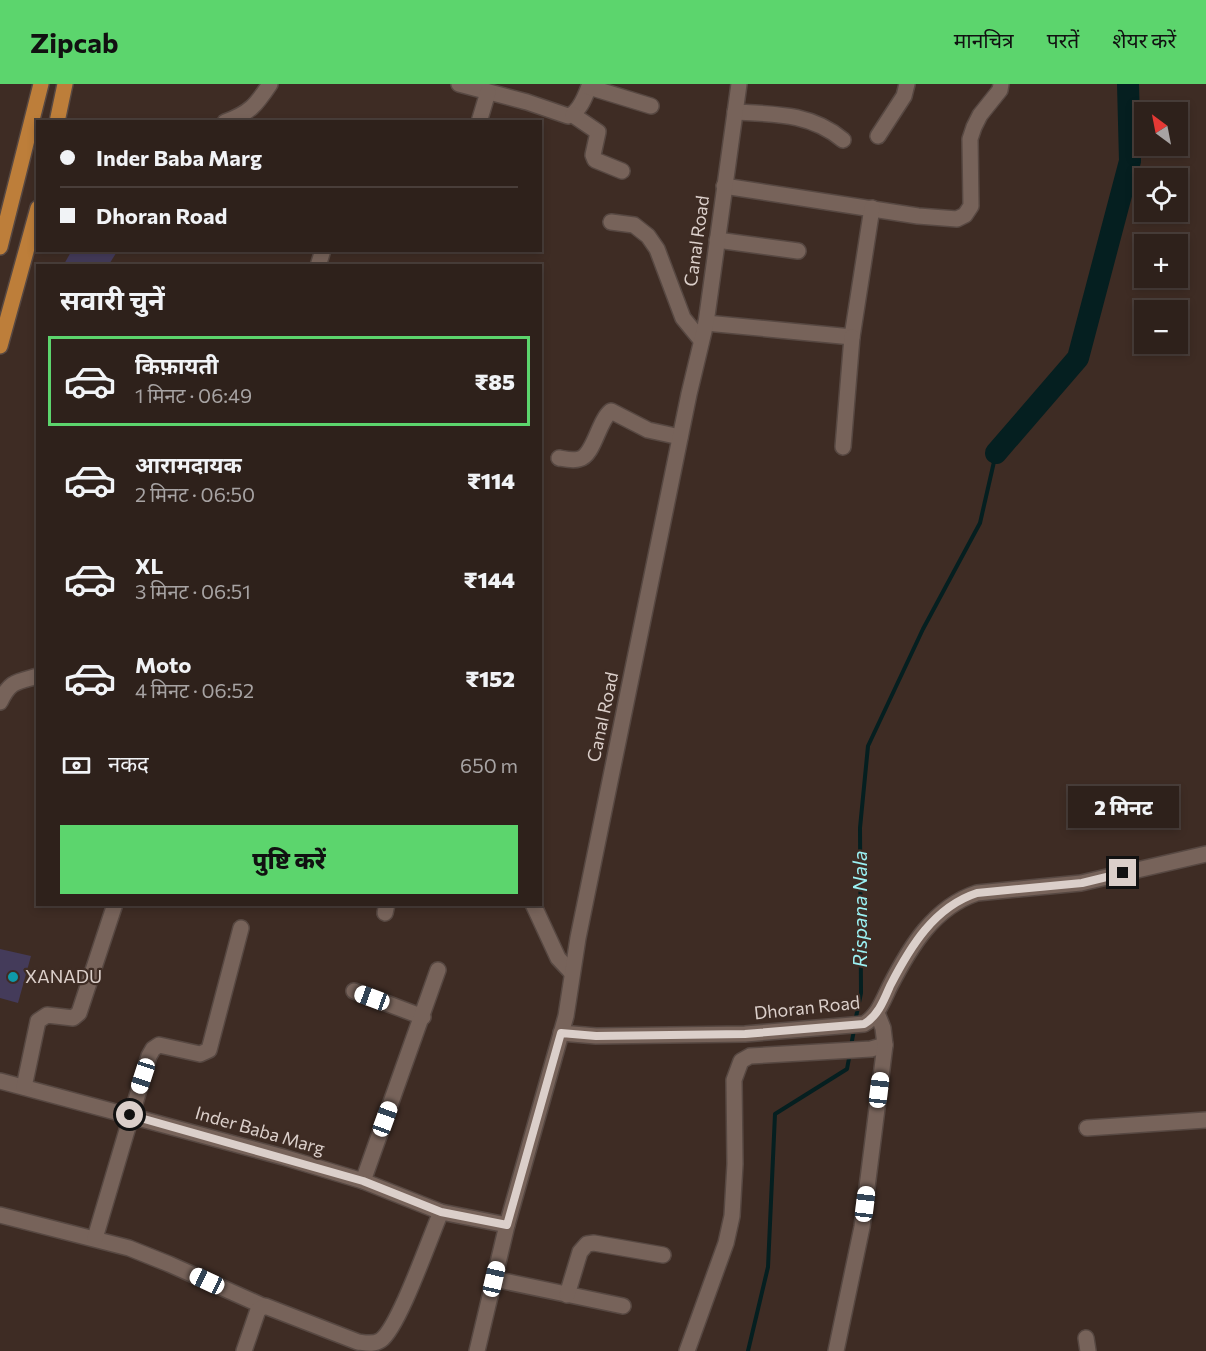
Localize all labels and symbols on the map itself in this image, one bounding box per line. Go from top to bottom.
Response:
north arrow [1134,102,1188,156]
street label: Canal Road [679,194,713,288]
street label: Canal Road [582,670,622,764]
callout: 2 मिनट [1068,786,1178,828]
water label: Rispana Nala [847,851,871,967]
route end [1109,859,1136,886]
place label: XANADU [25,965,102,987]
marker: XANADU [6,970,20,984]
car [352,983,392,1013]
street label: Dhoran Road [753,990,861,1024]
car [129,1056,157,1096]
car [868,1071,890,1109]
car [370,1099,400,1139]
route start [116,1101,143,1128]
street label: Inder Baba Marg [193,1101,328,1159]
car [854,1185,876,1223]
car [481,1259,507,1299]
car [187,1265,227,1297]

